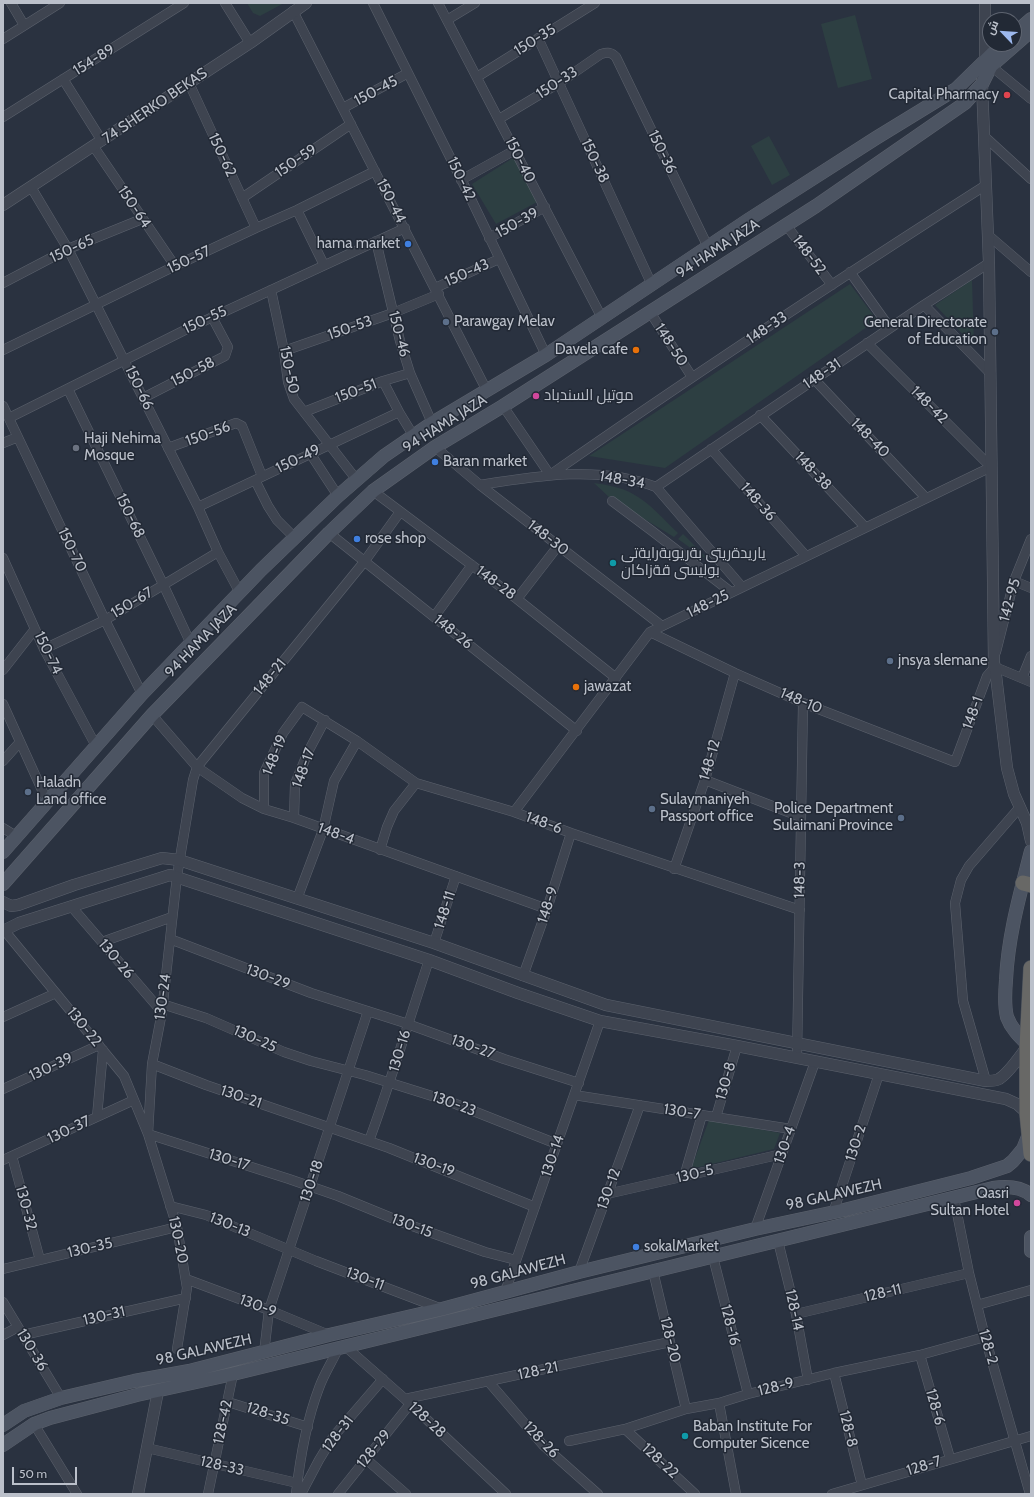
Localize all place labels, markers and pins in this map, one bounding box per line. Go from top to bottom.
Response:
place label: Capital Pharmacy [889,86,999,104]
marker: Capital Pharmacy [1002,90,1012,100]
place label: hama market [317,235,400,253]
marker: hama market [403,239,413,249]
place label: Parawgay Melav [454,313,555,331]
place label: General Directorate of Education [864,314,987,349]
marker: Parawgay Melav [441,317,451,327]
marker: General Directorate of Education [990,327,1000,337]
place label: Davela cafe [555,341,628,359]
marker: Davela cafe [631,345,641,355]
place label: موتيل السندباد [544,387,634,405]
marker: موتيل السندباد [531,391,541,401]
place label: Haji Nehima Mosque [84,430,161,465]
marker: Haji Nehima Mosque [71,443,81,453]
place label: Baran market [443,453,527,471]
marker: Baran market [430,457,440,467]
place label: rose shop [365,530,426,548]
marker: rose shop [352,534,362,544]
place label: ياريدةريتى بةريوبةرايةتى بوليسى قةزاكان [621,545,766,580]
marker: ياريدةريتى بةريوبةرايةتى بوليسى قةزاكان [608,558,618,568]
place label: jnsya slemane [898,652,988,670]
marker: jnsya slemane [885,656,895,666]
place label: jawazat [584,678,631,696]
marker: jawazat [571,682,581,692]
place label: Haladn Land office [36,774,106,809]
marker: Haladn Land office [23,787,33,797]
place label: Sulaymaniyeh Passport office [660,791,753,826]
place label: Police Department Sulaimani Province [773,800,893,835]
marker: Sulaymaniyeh Passport office [647,804,657,814]
marker: Police Department Sulaimani Province [896,813,906,823]
place label: Qasri Sultan Hotel [930,1185,1009,1220]
marker: Qasri Sultan Hotel [1012,1198,1022,1208]
place label: sokalMarket [644,1238,719,1256]
marker: sokalMarket [631,1242,641,1252]
place label: Baban Institute For Computer Sicence [693,1418,812,1453]
marker: Baban Institute For Computer Sicence [680,1431,690,1441]

